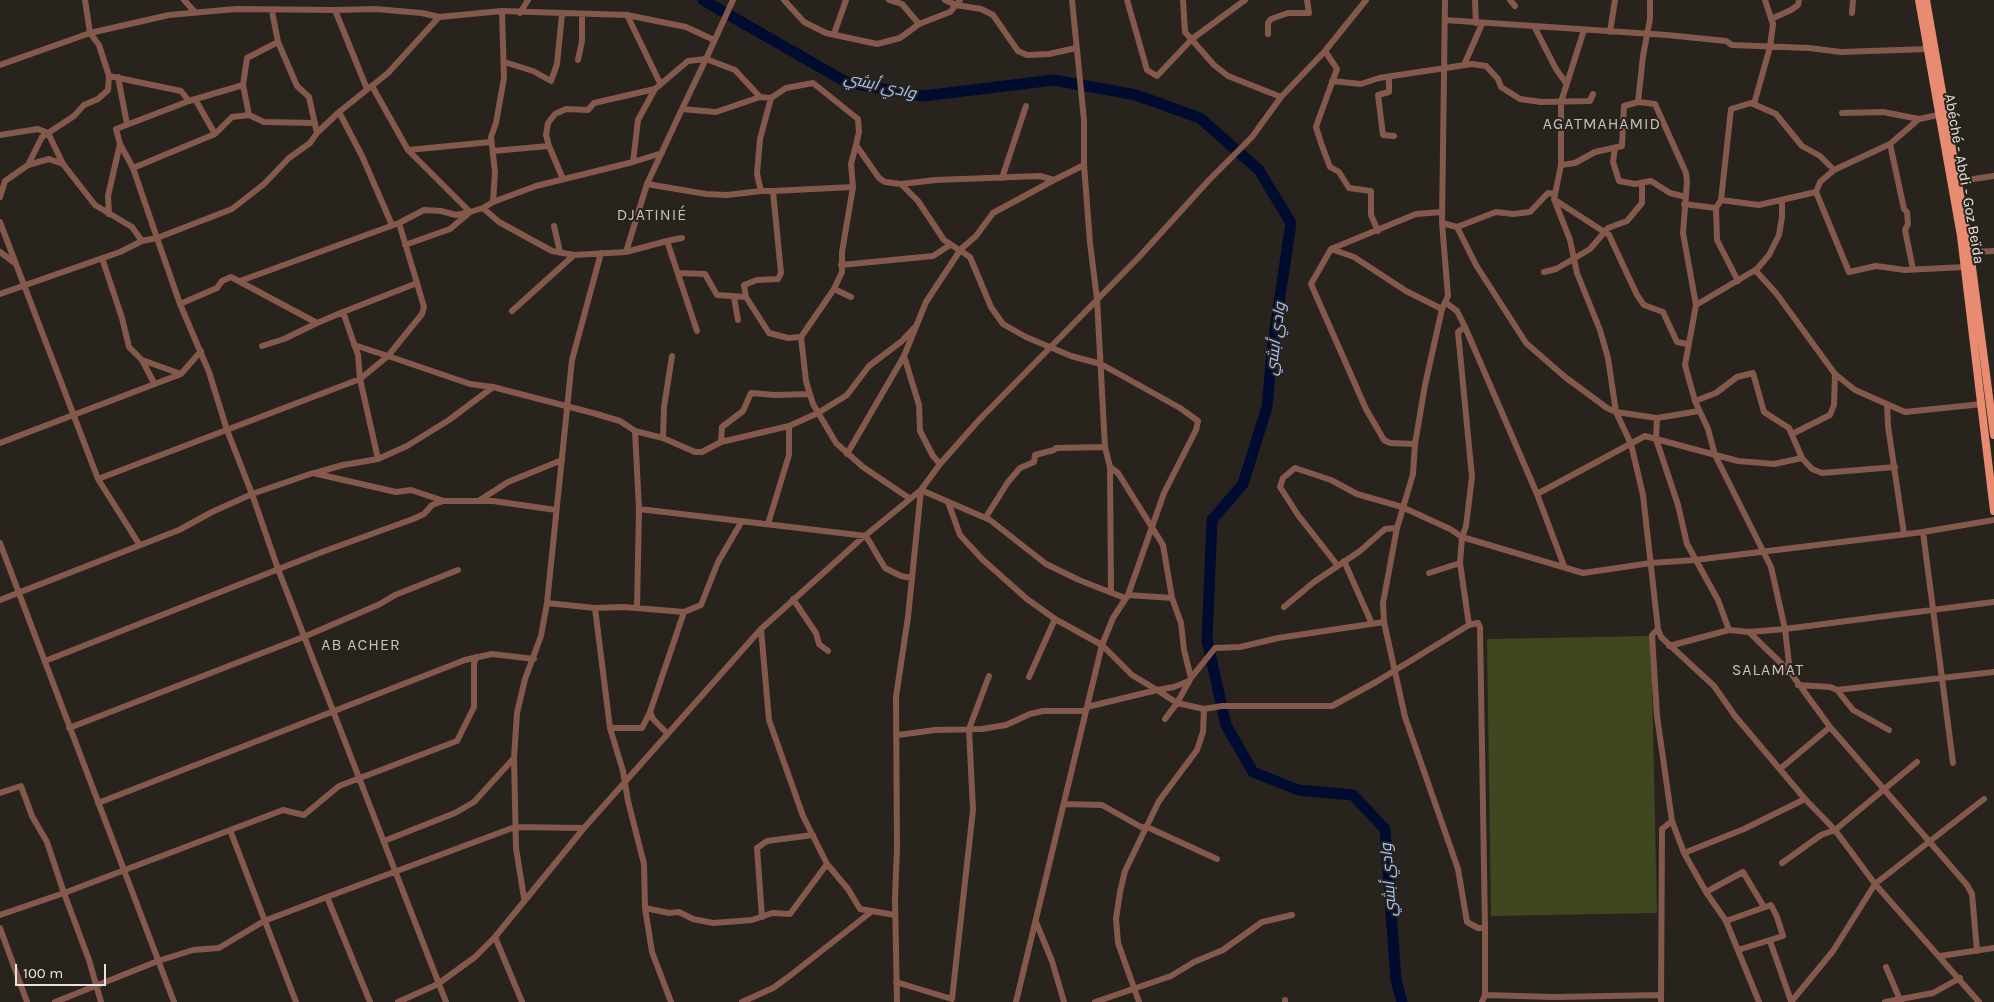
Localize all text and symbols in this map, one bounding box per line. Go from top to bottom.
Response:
water label: وادي أبشي [842,68,918,104]
street label: Abéché - Abdi - Goz Beïda [1940,93,1988,265]
district label: AGATMAHAMID [1541,114,1663,134]
district label: DJATINIÉ [616,205,688,225]
water label: وادي أبشي [1262,301,1290,377]
district label: AB ACHER [320,635,402,655]
district label: SALAMAT [1731,660,1805,680]
water label: وادي أبشي [1377,843,1401,917]
scale bar [18,954,109,986]
text: 100 m [23,964,63,982]

